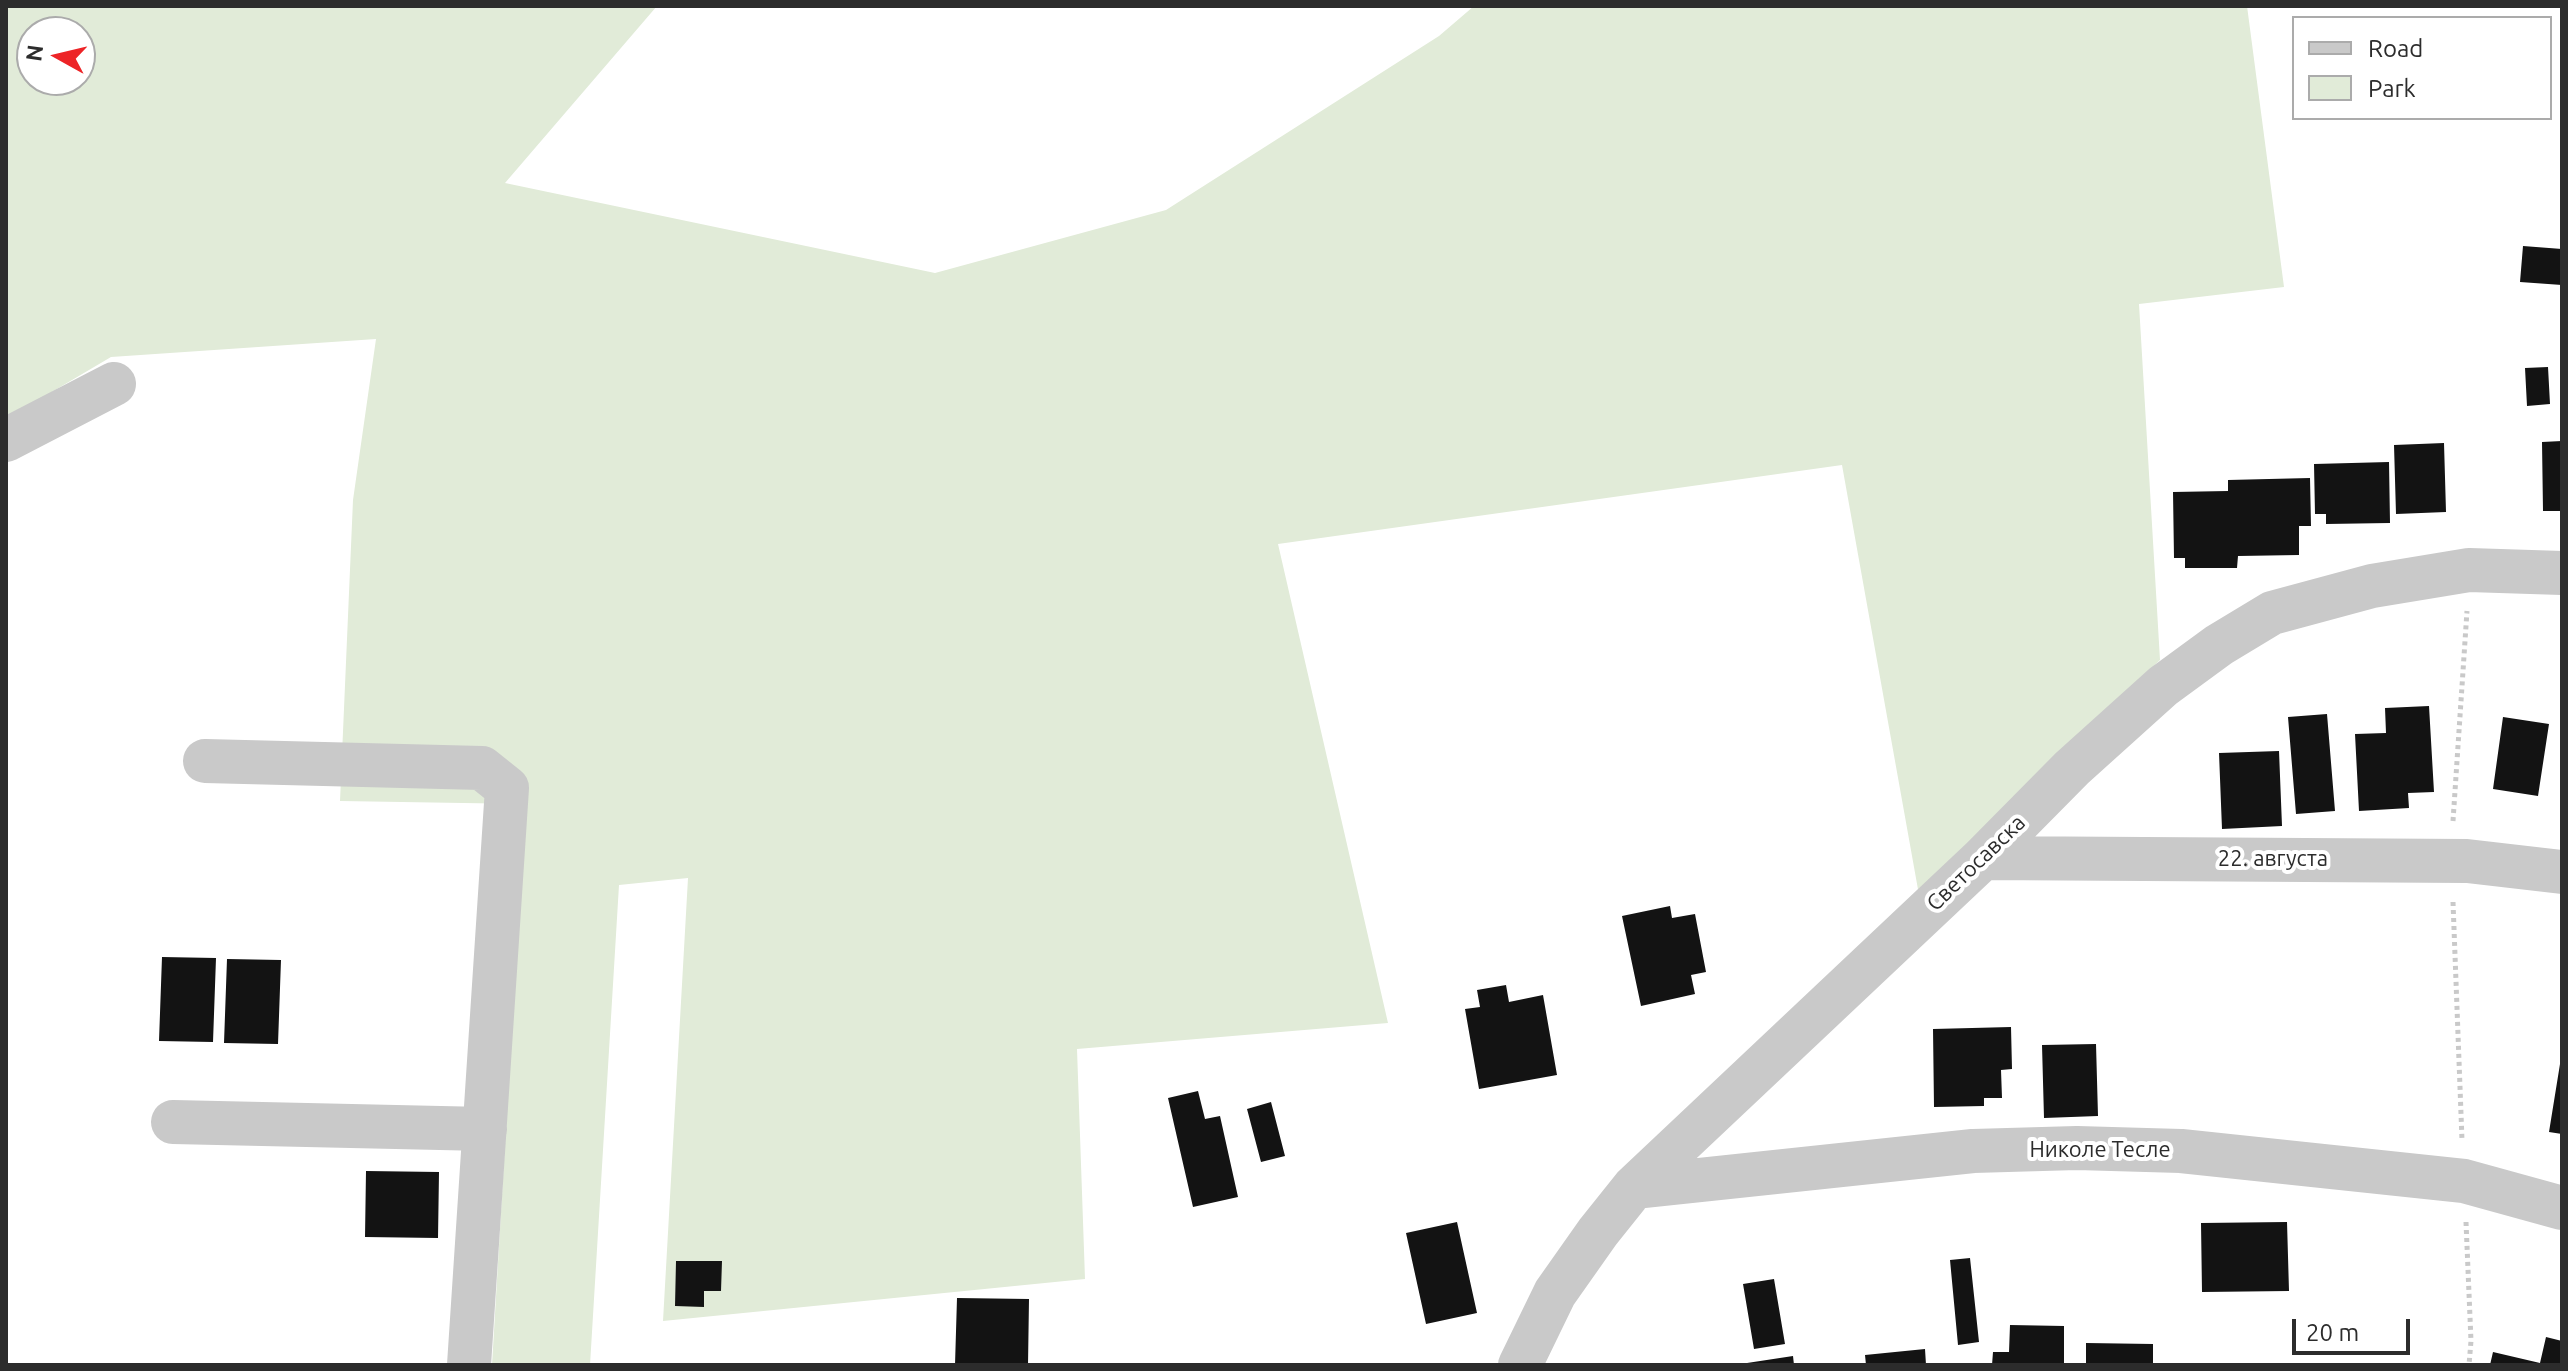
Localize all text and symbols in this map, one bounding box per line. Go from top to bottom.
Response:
north arrow [16,16,96,96]
legend [2292,16,2552,120]
text: Road [2368,35,2423,62]
text: N [20,43,47,63]
text: Park [2368,75,2416,102]
street label: Светосавска [1921,809,2031,917]
street label: 22. августа [2218,846,2328,872]
street label: Николе Тесле [2029,1137,2171,1163]
scale bar [2296,1303,2414,1353]
text: 20 m [2306,1319,2359,1346]

